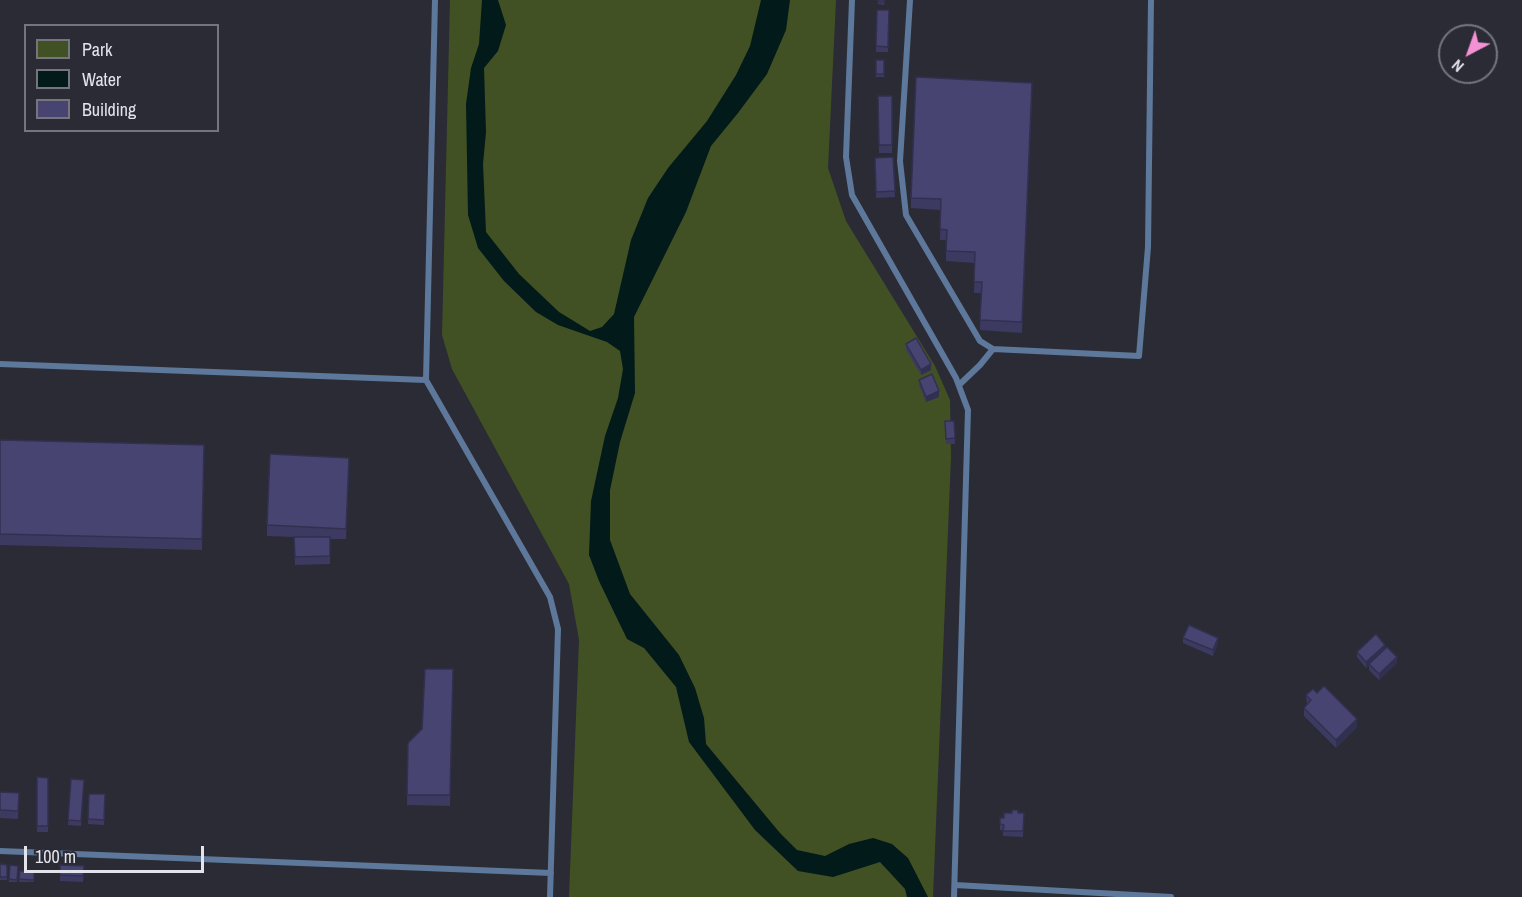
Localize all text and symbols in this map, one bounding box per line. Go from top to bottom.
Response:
legend [24,24,219,132]
north arrow [1438,24,1498,84]
text: Park [82,37,112,62]
text: N [1447,55,1468,77]
text: Water [82,67,121,92]
text: Building [82,97,136,122]
scale bar [27,834,207,872]
text: 100 m [35,844,76,869]

